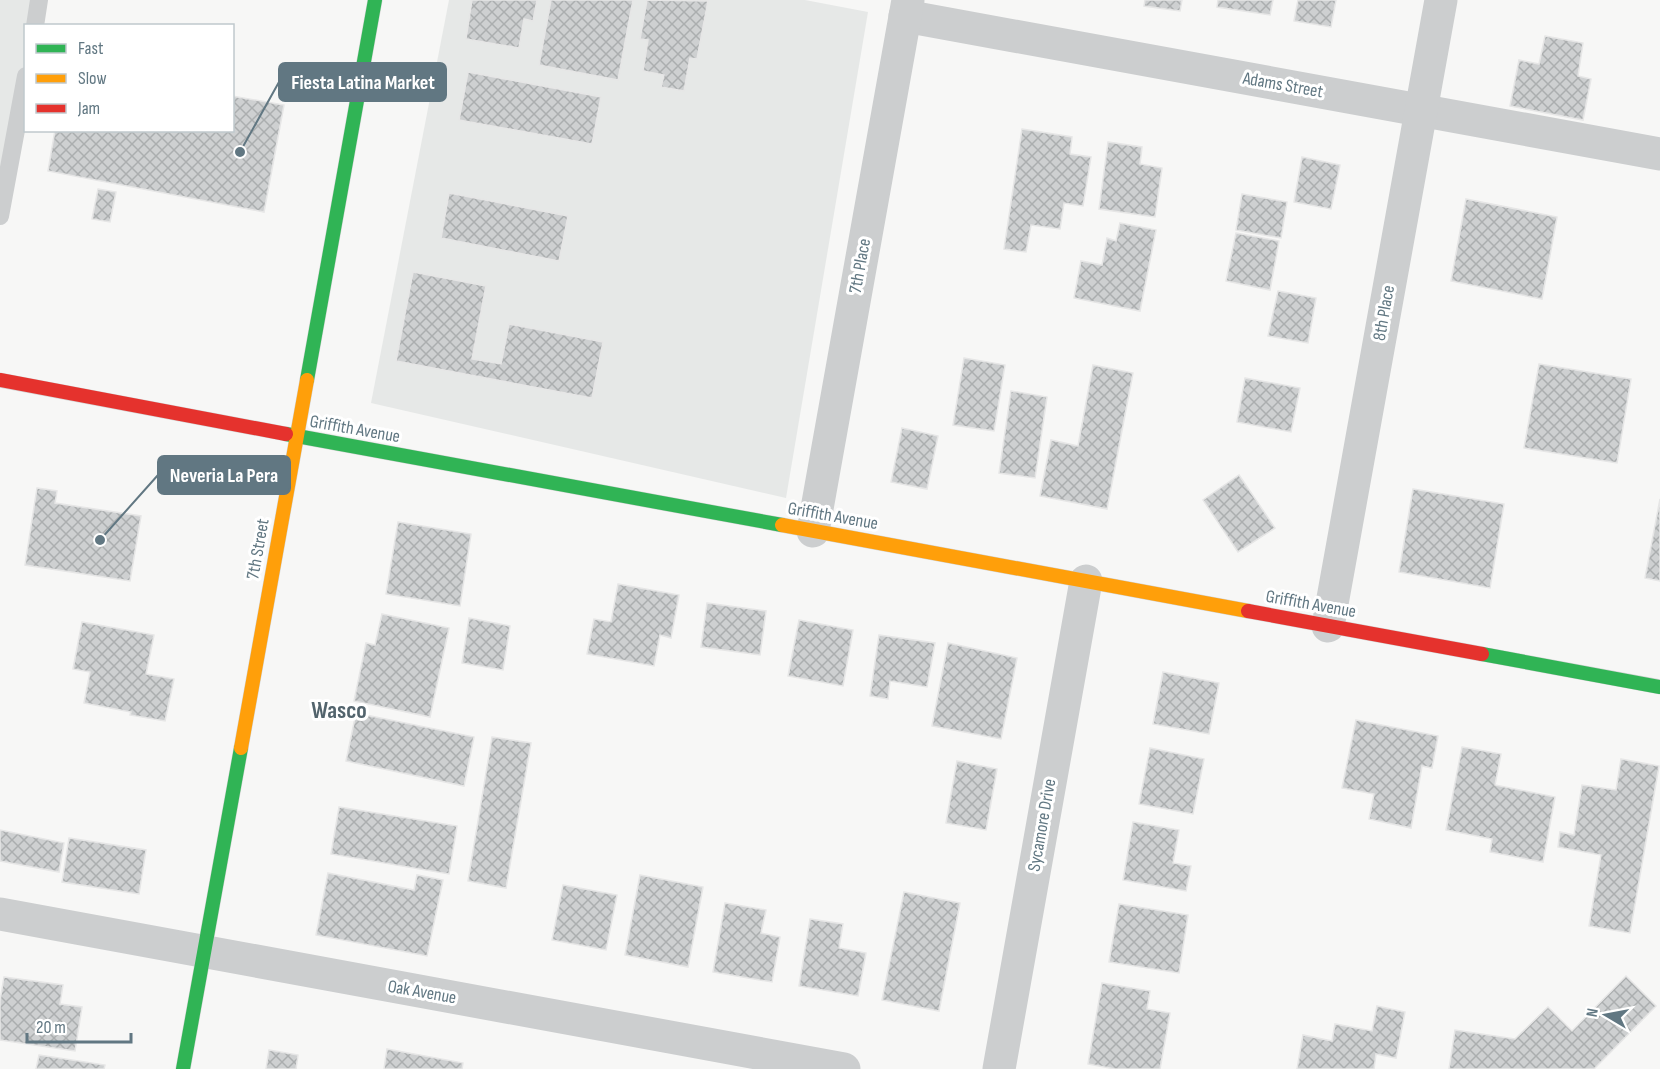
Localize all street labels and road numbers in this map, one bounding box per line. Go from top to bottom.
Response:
street label: Adams Street [1240,67,1325,102]
street label: 7th Place [845,237,875,295]
street label: 8th Place [1369,284,1399,342]
street label: Griffith Avenue [308,411,402,447]
street label: Griffith Avenue [786,498,880,534]
street label: 7th Street [242,516,274,581]
street label: Griffith Avenue [1264,586,1358,622]
street label: Sycamore Drive [1024,777,1060,873]
street label: Oak Avenue [386,976,458,1008]

